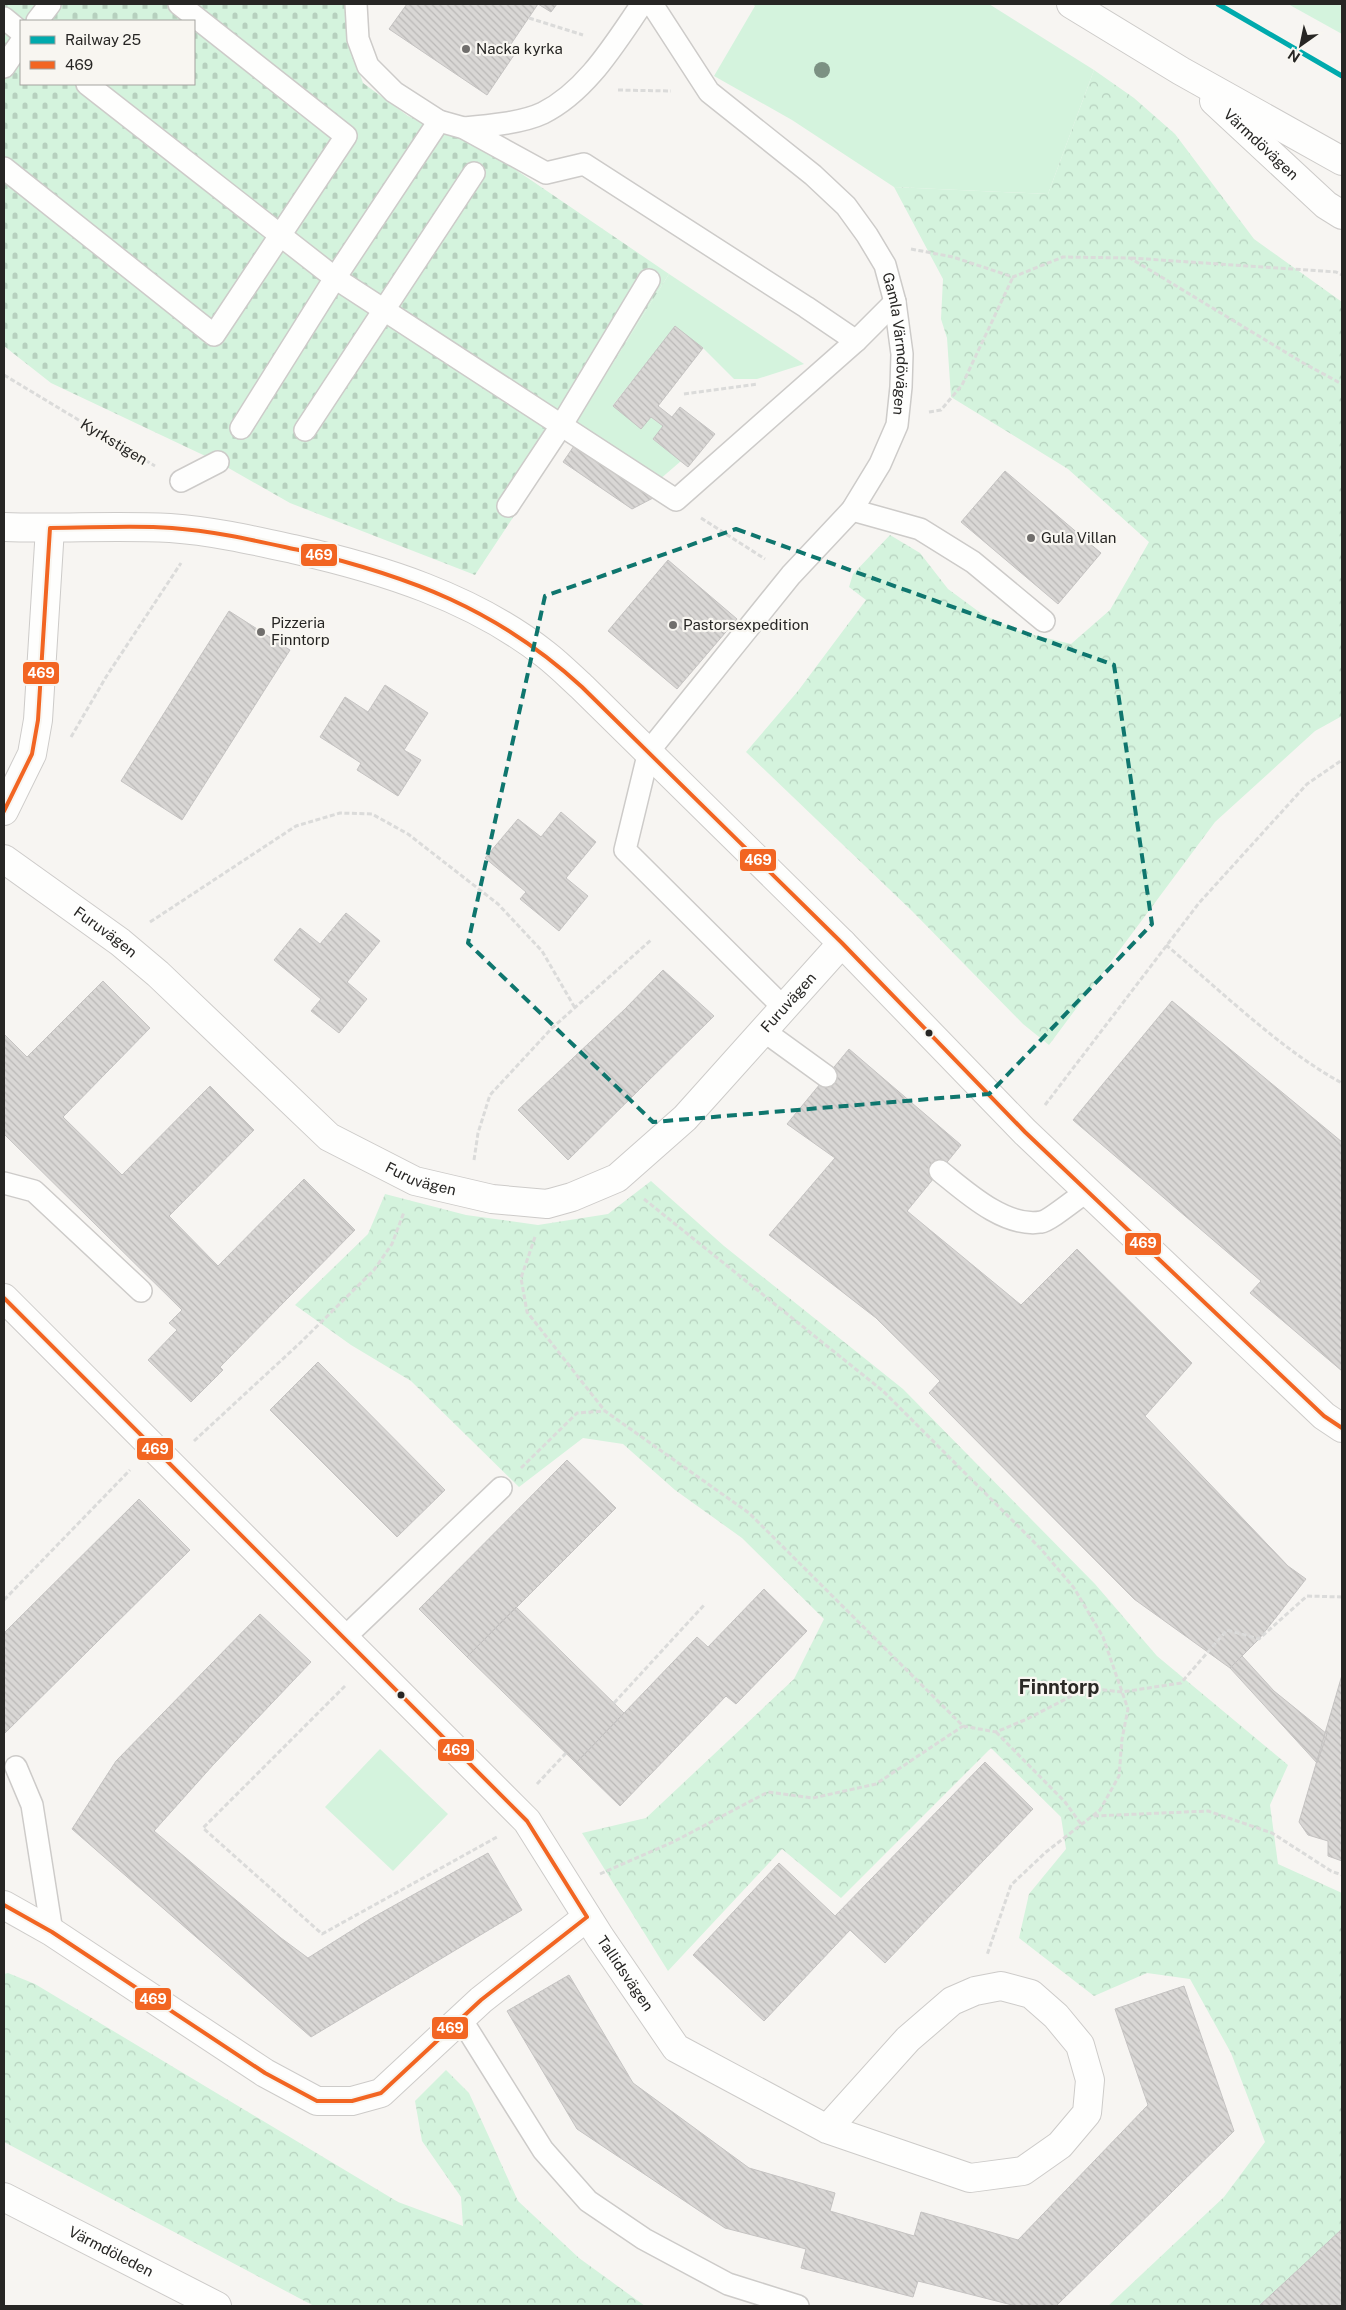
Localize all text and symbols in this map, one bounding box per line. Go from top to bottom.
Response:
legend [20,20,195,85]
north arrow [1276,20,1326,70]
text: Railway 25 [65,31,141,48]
place label: Nacka kyrka [476,40,563,57]
marker: Nacka kyrka [460,43,472,55]
text: N [1285,46,1303,66]
text: 469 [65,56,93,73]
street label: Värmdövägen [1220,105,1302,183]
street label: Gamla Värmdövägen [879,270,911,416]
street label: Kyrkstigen [78,415,151,468]
place label: Gula Villan [1041,529,1117,546]
marker: Gula Villan [1025,532,1037,544]
line badge: 469 [300,543,338,567]
text: 469 [305,547,333,563]
place label: Pizzeria Finntorp [271,614,330,648]
place label: Pastorsexpedition [683,616,809,633]
marker: Pastorsexpedition [667,619,679,631]
marker: Pizzeria Finntorp [255,626,267,638]
line badge: 469 [22,661,60,685]
text: 469 [27,665,55,681]
line badge: 469 [739,848,777,872]
text: 469 [744,852,772,868]
street label: Furuvägen [71,903,141,961]
street label: Furuvägen [757,969,819,1036]
unlabelled marker [924,1028,934,1038]
street label: Furuvägen [383,1158,458,1198]
line badge: 469 [1124,1232,1162,1256]
text: 469 [1129,1235,1157,1251]
line badge: 469 [136,1437,174,1461]
text: 469 [141,1441,169,1457]
district label: Finntorp [1019,1675,1099,1699]
unlabelled marker [396,1690,406,1700]
line badge: 469 [437,1738,475,1762]
text: 469 [442,1742,470,1758]
street label: Tallidsvägen [594,1932,657,2014]
line badge: 469 [134,1987,172,2011]
text: 469 [139,1991,167,2007]
line badge: 469 [431,2016,469,2040]
text: 469 [436,2020,464,2036]
street label: Värmdöleden [66,2223,156,2280]

